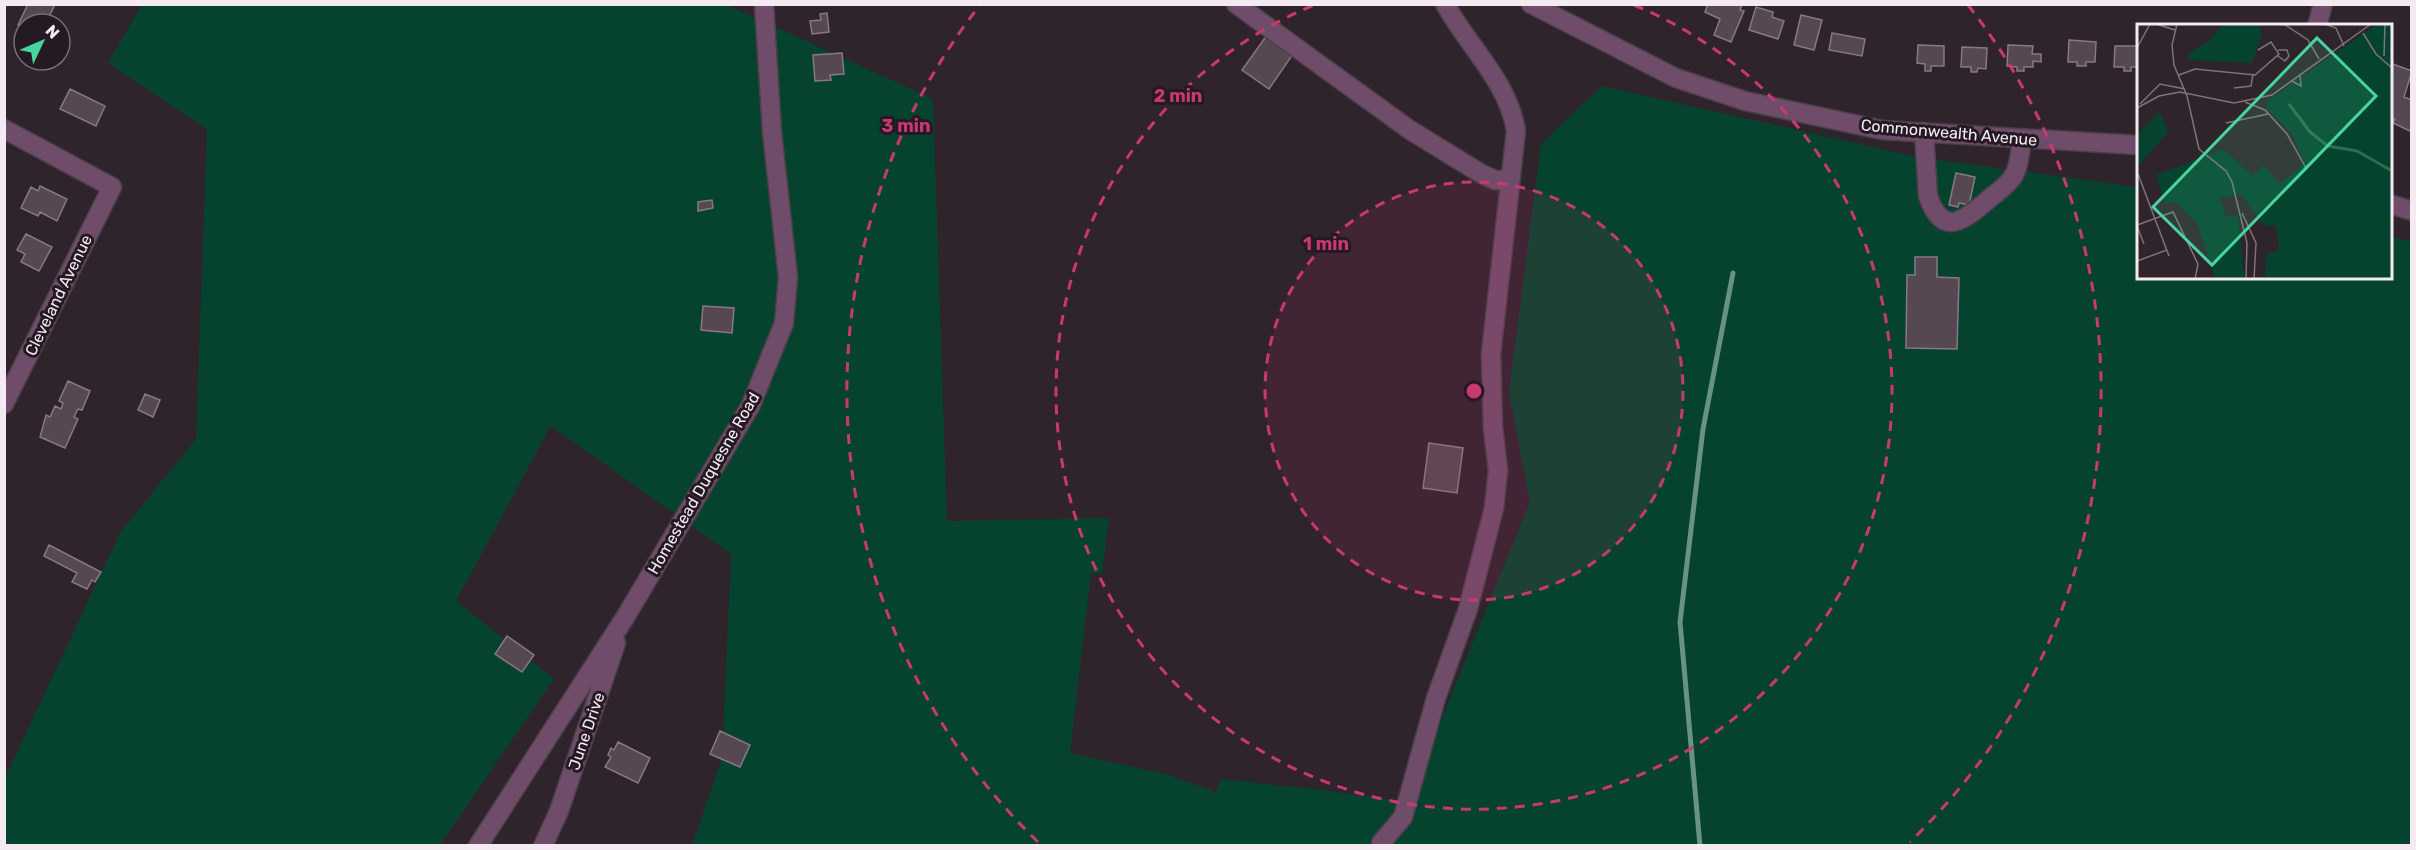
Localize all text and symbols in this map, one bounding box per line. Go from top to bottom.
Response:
north arrow [12,12,72,72]
text: N [42,21,63,43]
inset map [2137,24,2392,279]
text: 2 min [1154,85,1202,107]
text: 3 min [882,115,930,137]
street label: Commonwealth Avenue [1860,115,2038,150]
street label: Cleveland Avenue [21,232,96,359]
text: 1 min [1303,233,1349,255]
centre of rings [1464,381,1484,401]
street label: Homestead Duquesne Road [643,389,763,578]
street label: June Drive [564,690,609,772]

